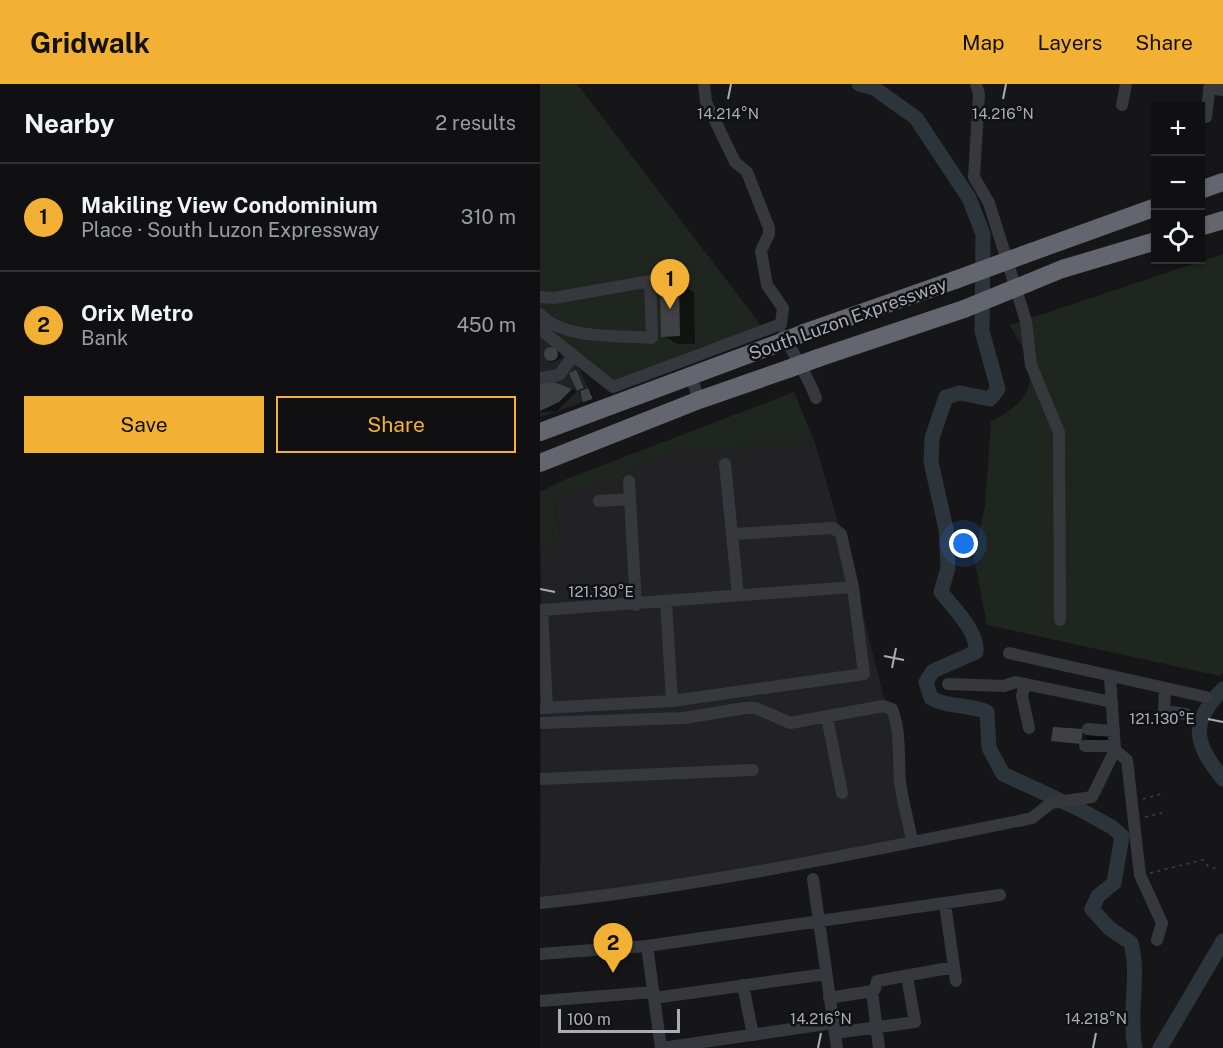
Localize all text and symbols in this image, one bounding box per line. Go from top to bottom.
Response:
text: Gridwalk [30,26,150,59]
text: Map [962,30,1005,55]
text: Layers [1038,30,1102,55]
text: Share [1135,30,1193,55]
map controls [1151,102,1205,264]
button: + [1151,102,1205,156]
text: 14.214°N [697,105,759,122]
text: 14.216°N [972,105,1034,122]
text: Nearby [24,108,114,139]
text: 2 results [435,111,516,135]
button: − [1151,156,1205,210]
text: Makiling View Condominium [81,192,378,218]
text: 1 [39,205,48,229]
text: 310 m [461,205,516,229]
button: locate [1151,210,1205,264]
text: Place · South Luzon Expressway [81,218,379,242]
pin: 1 [650,260,690,309]
street label: South Luzon Expressway [746,273,950,364]
text: Orix Metro [81,300,193,326]
text: 2 [37,313,50,337]
text: 450 m [456,313,516,337]
text: Bank [81,326,128,350]
button: Save [24,396,264,453]
button: Share [276,396,516,453]
your location [949,529,978,558]
text: 121.130°E [568,583,634,600]
text: 121.130°E [1129,710,1195,727]
pin: 2 [594,924,632,973]
scale bar [558,1006,680,1034]
text: 100 m [567,1010,611,1029]
text: 14.216°N [790,1010,852,1027]
text: 14.218°N [1065,1010,1127,1027]

